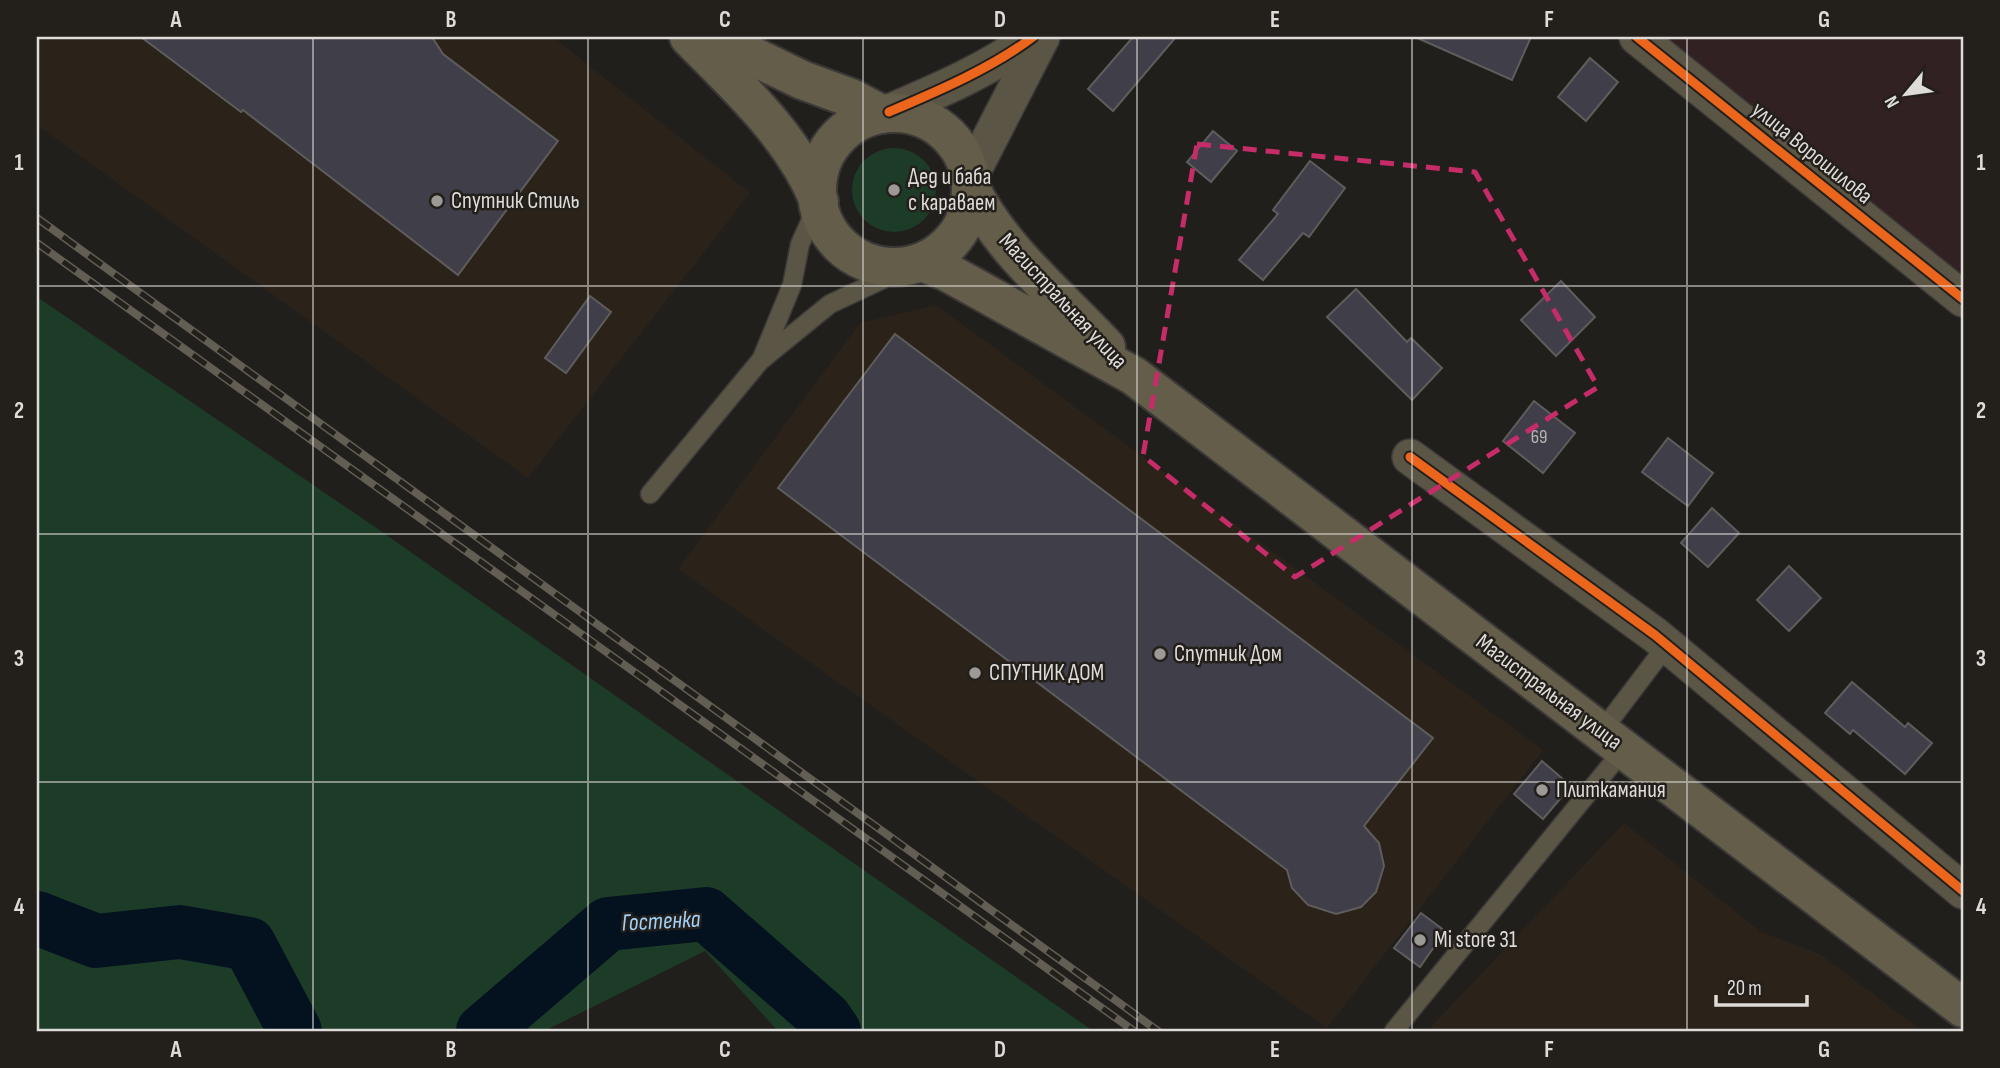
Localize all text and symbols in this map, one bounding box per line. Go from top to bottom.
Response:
text: A [170,6,183,34]
text: B [446,6,457,34]
text: C [719,6,731,34]
text: D [994,6,1006,34]
text: E [1270,6,1280,34]
text: F [1544,6,1554,34]
text: G [1818,6,1830,34]
north arrow [1870,60,1940,130]
text: N [1880,91,1905,112]
street label: улица Ворошилова [1746,96,1878,210]
text: 1 [14,149,24,177]
text: 1 [1976,149,1986,177]
place label: Дед и баба с караваем [908,163,996,217]
marker: Дед и баба с караваем [886,182,902,198]
place label: Спутник Стиль [451,187,580,215]
marker: Спутник Стиль [429,193,445,209]
street label: Магистральная улица [993,227,1133,375]
text: 2 [14,397,24,425]
text: 2 [1976,397,1986,425]
house number: 69 [1531,426,1547,449]
street label: Магистральная улица [1470,628,1628,756]
place label: Спутник Дом [1174,640,1282,668]
text: 3 [14,645,24,673]
text: 3 [1976,645,1986,673]
marker: Спутник Дом [1152,646,1168,662]
place label: СПУТНИК ДОМ [989,659,1104,687]
marker: СПУТНИК ДОМ [967,665,983,681]
place label: Плиткамания [1556,776,1666,804]
marker: Плиткамания [1534,782,1550,798]
text: 4 [14,893,25,921]
text: 4 [1976,893,1987,921]
water label: Гостенка [621,904,701,938]
place label: Mi store 31 [1434,926,1517,954]
marker: Mi store 31 [1412,932,1428,948]
scale bar [1716,963,1808,1007]
text: 20 m [1727,976,1762,1001]
text: A [170,1036,183,1064]
text: B [446,1036,457,1064]
text: C [719,1036,731,1064]
text: D [994,1036,1006,1064]
text: E [1270,1036,1280,1064]
text: F [1544,1036,1554,1064]
text: G [1818,1036,1830,1064]

